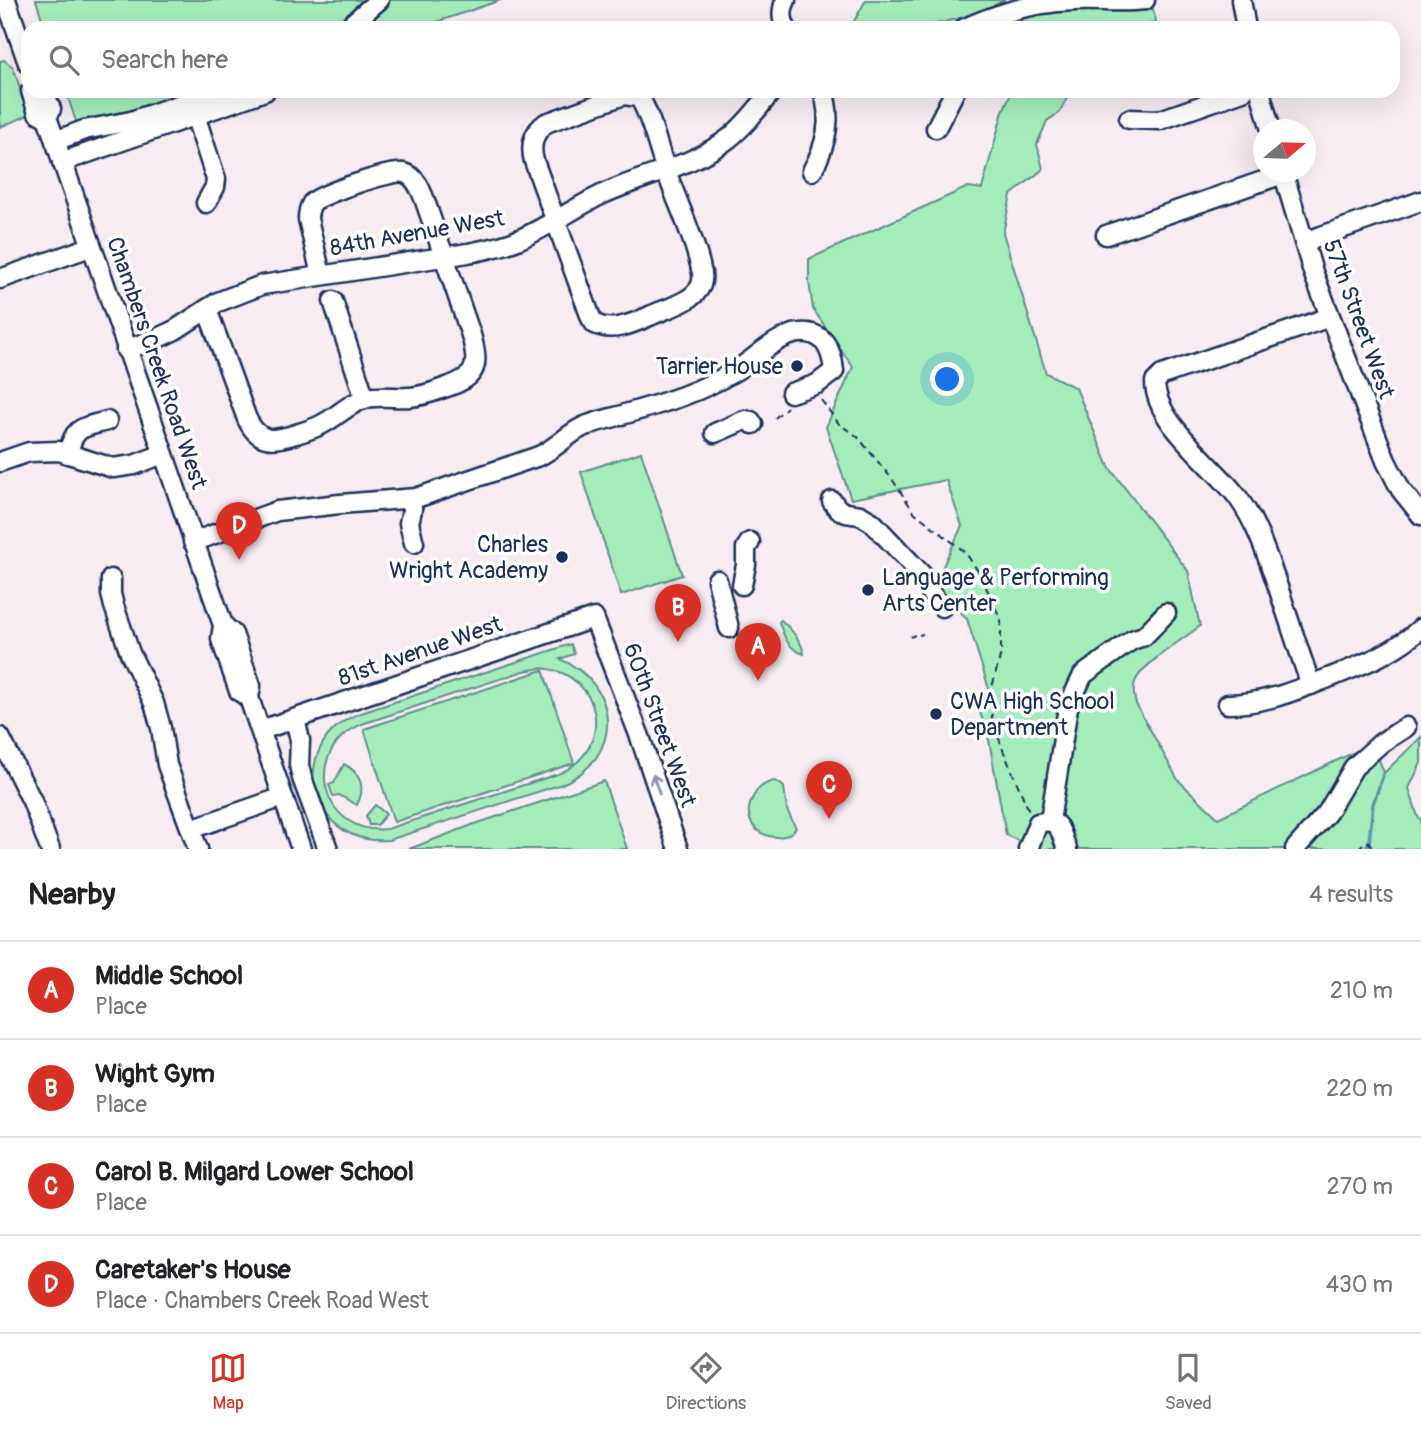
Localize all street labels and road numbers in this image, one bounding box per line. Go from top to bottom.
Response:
street label: 84th Avenue West [328,203,507,263]
street label: Chambers Creek Road West [100,233,214,493]
street label: 57th Street West [1317,235,1402,403]
street label: 81st Avenue West [334,609,506,693]
street label: 60th Street West [617,639,703,811]

